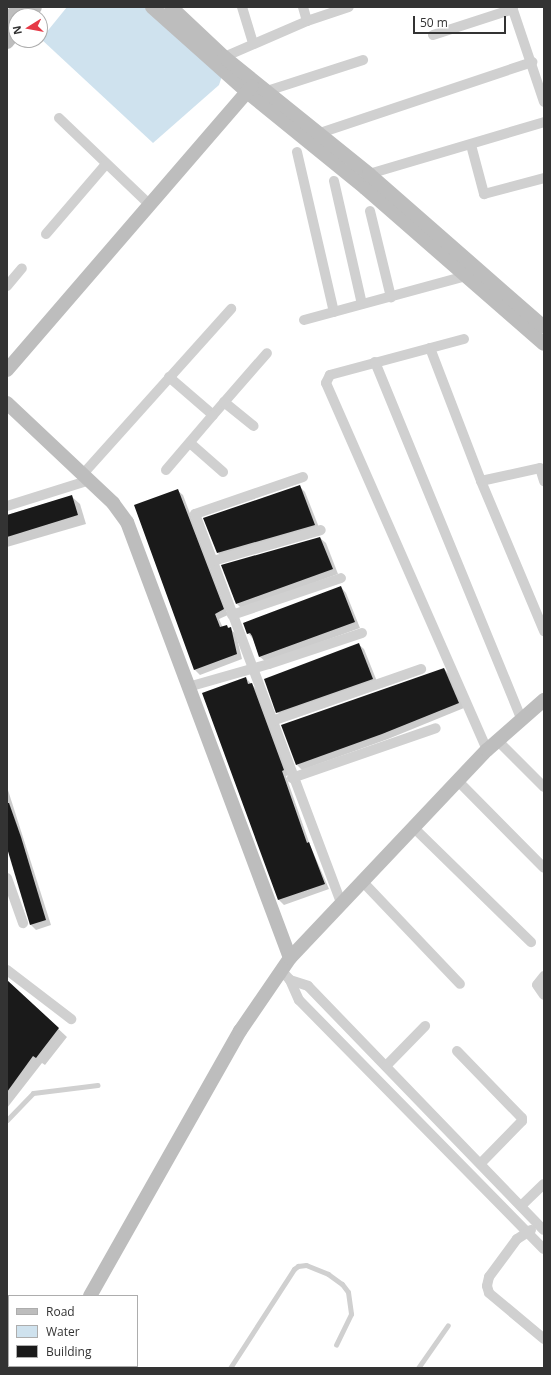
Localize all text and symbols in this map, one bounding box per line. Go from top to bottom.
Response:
north arrow [8,8,48,48]
scale bar [415,8,508,34]
text: 50 m [420,14,448,31]
text: N [8,24,25,36]
legend [8,1295,138,1367]
text: Road [46,1303,75,1320]
text: Water [46,1323,80,1340]
text: Building [46,1343,91,1360]

